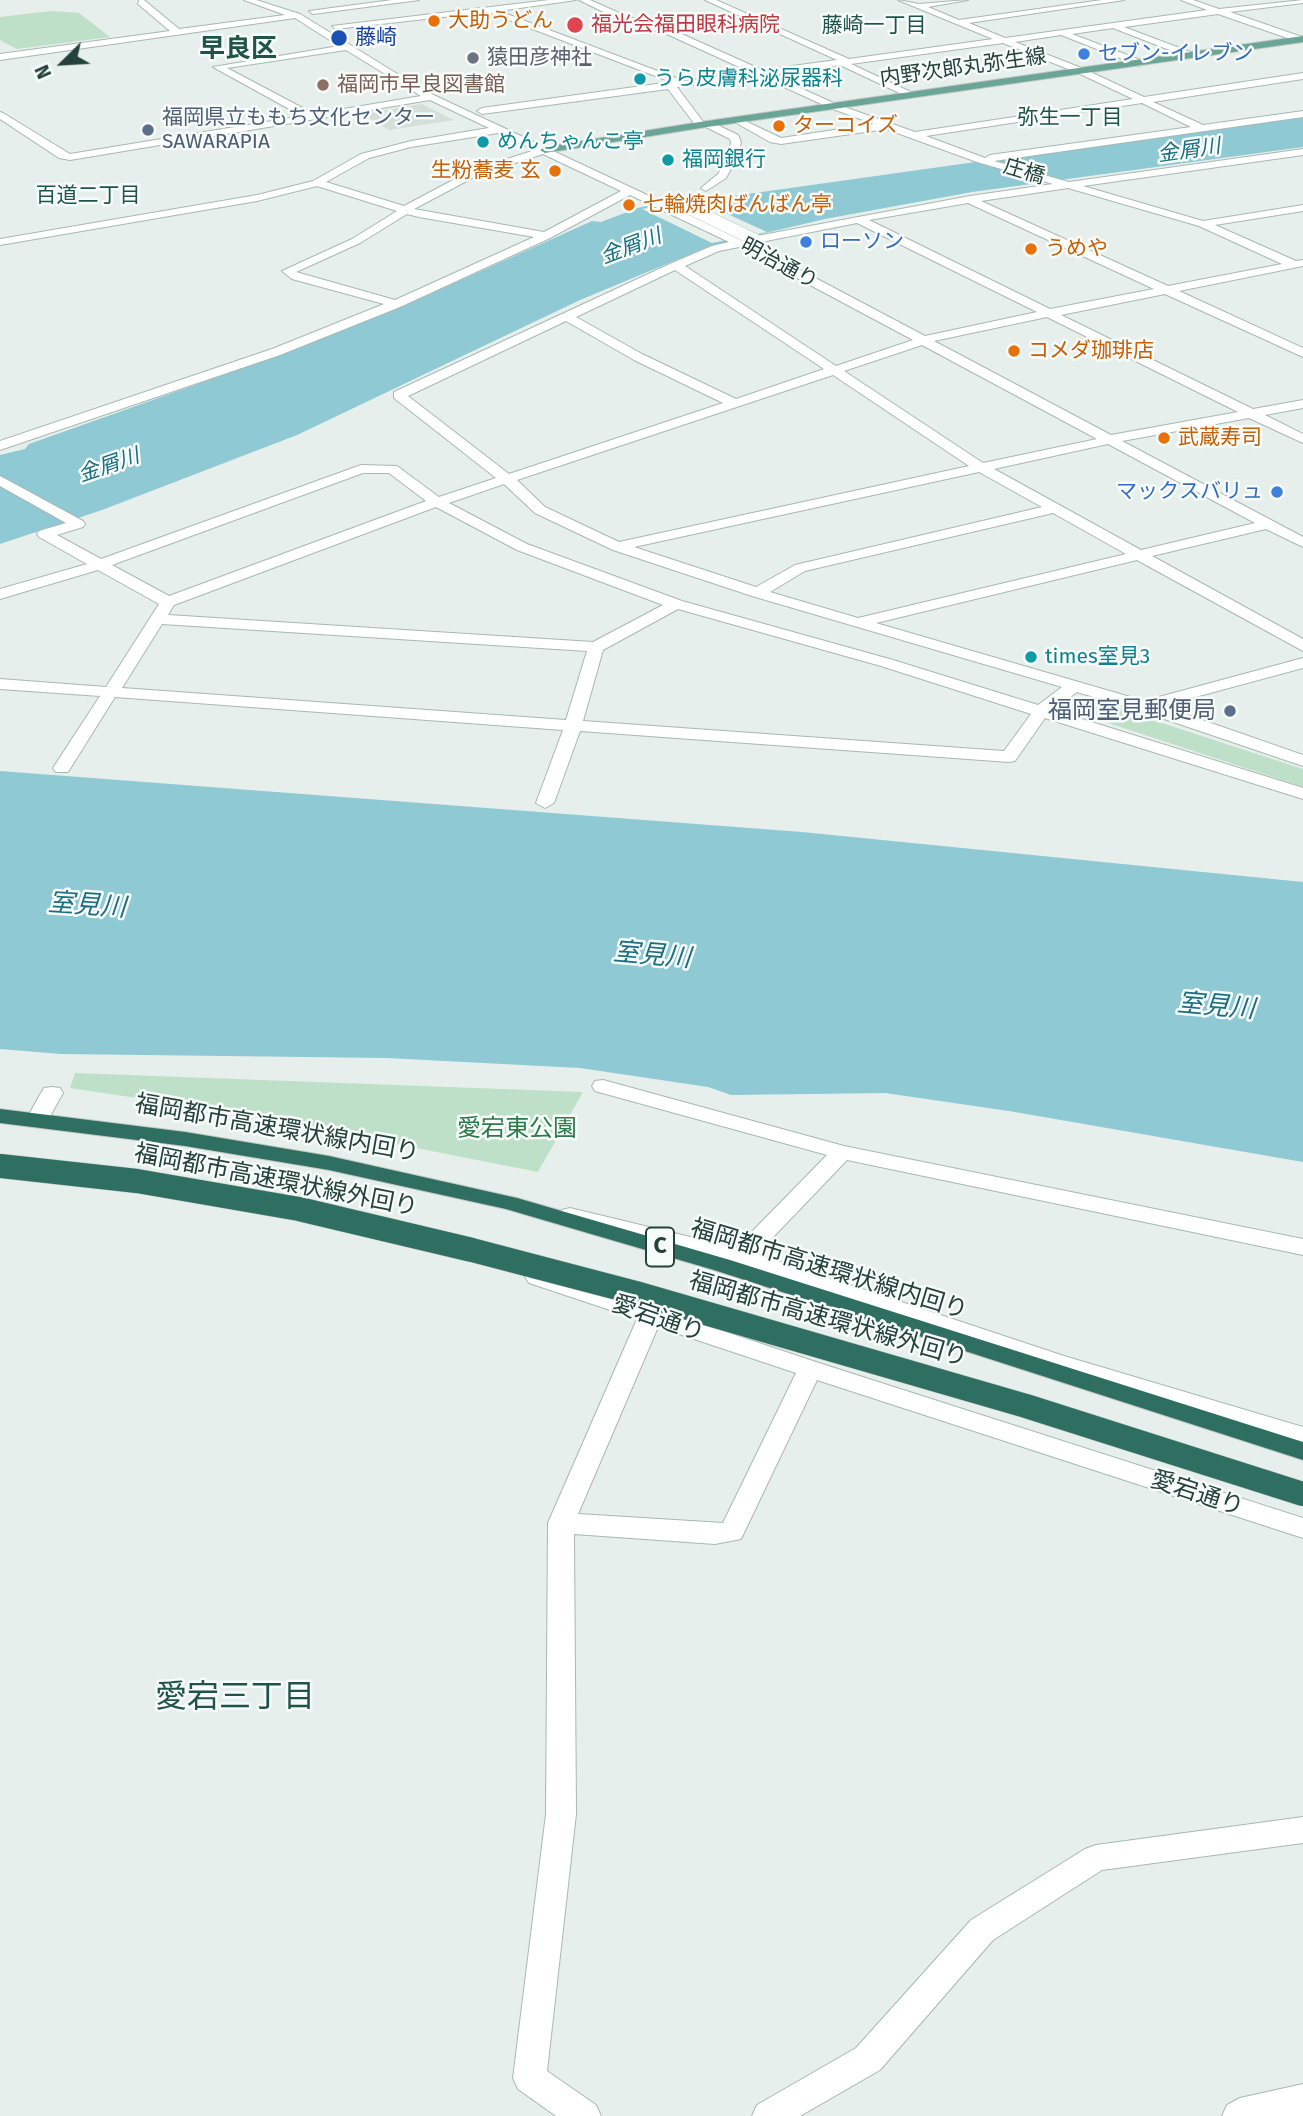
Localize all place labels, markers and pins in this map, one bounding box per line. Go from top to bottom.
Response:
place label: 大助うどん [448,8,553,34]
place label: 福光会福田眼科病院 [591,12,780,38]
marker: 大助うどん [426,13,442,29]
marker: 福光会福田眼科病院 [565,15,585,35]
place label: 藤崎 [355,25,397,51]
marker: 藤崎 [329,28,349,48]
place label: セブン-イレブン [1098,41,1253,67]
place label: 猿田彦神社 [487,45,592,71]
marker: セブン-イレブン [1076,46,1092,62]
marker: 猿田彦神社 [465,50,481,66]
place label: うら皮膚科泌尿器科 [654,66,843,92]
marker: うら皮膚科泌尿器科 [632,71,648,87]
place label: 福岡市早良図書館 [337,72,505,98]
marker: 福岡市早良図書館 [315,77,331,93]
place label: 福岡県立ももち文化センター SAWARAPIA [162,105,435,155]
place label: ターコイズ [793,113,898,139]
marker: ターコイズ [771,118,787,134]
marker: 福岡県立ももち文化センター SAWARAPIA [140,122,156,138]
place label: めんちゃんこ亭 [497,129,644,155]
marker: めんちゃんこ亭 [475,134,491,150]
place label: 福岡銀行 [682,147,766,173]
marker: 福岡銀行 [660,152,676,168]
place label: 生粉蕎麦 玄 [430,158,541,184]
marker: 生粉蕎麦 玄 [547,163,563,179]
place label: 七輪焼肉ばんばん亭 [643,192,832,218]
marker: 七輪焼肉ばんばん亭 [621,197,637,213]
place label: ローソン [820,229,904,255]
marker: ローソン [798,234,814,250]
place label: うめや [1045,236,1108,262]
marker: うめや [1023,241,1039,257]
place label: コメダ珈琲店 [1028,338,1154,364]
marker: コメダ珈琲店 [1006,343,1022,359]
place label: 武蔵寿司 [1178,425,1262,451]
marker: 武蔵寿司 [1156,430,1172,446]
place label: マックスバリュ [1116,479,1263,505]
marker: マックスバリュ [1269,484,1285,500]
place label: times室見3 [1045,644,1150,670]
marker: times室見3 [1023,649,1039,665]
place label: 福岡室見郵便局 [1048,697,1216,725]
marker: 福岡室見郵便局 [1222,703,1238,719]

